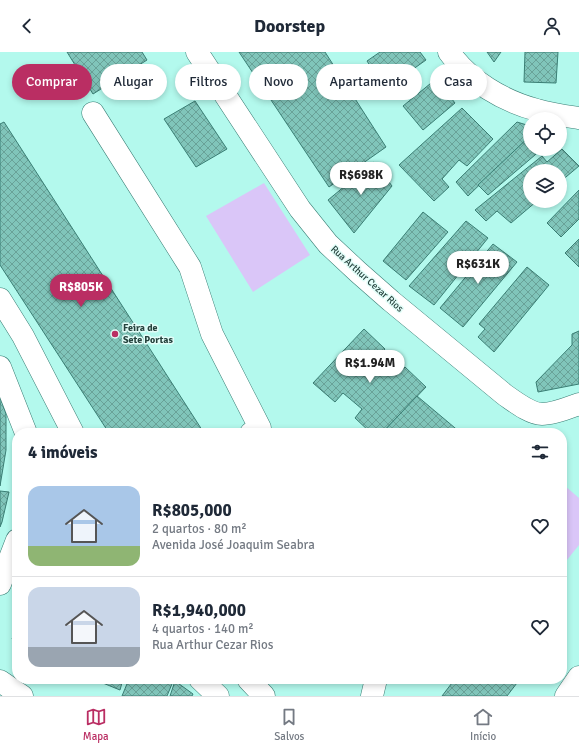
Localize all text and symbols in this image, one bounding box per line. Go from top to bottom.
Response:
icon: back [16,15,38,37]
text: Doorstep [254,15,325,37]
icon: person [541,15,563,37]
chip: Comprar [12,64,92,100]
chip: Alugar [100,64,167,100]
chip: Filtros [175,64,241,100]
chip: Novo [249,64,308,100]
chip: Apartamento [316,64,422,100]
chip: Casa [430,64,487,100]
map controls [523,112,567,208]
button: locate [523,112,567,156]
pin: R$698K [328,162,394,196]
button: layers [523,164,567,208]
text: R$698K [339,167,383,183]
street label: Rua Arthur Cezar Rios [328,243,406,315]
pin: R$631K [445,251,511,285]
text: R$631K [456,256,500,272]
pin: R$805K [48,274,114,308]
text: R$805K [59,279,103,295]
place label: Feira de Sete Portas [123,322,173,346]
marker: Feira de Sete Portas [110,329,120,339]
pin: R$1.94M [333,350,407,384]
text: R$1.94M [345,355,395,371]
icon: filters [529,441,551,463]
text: 4 imóveis [28,442,98,463]
text: R$805,000 [152,500,232,521]
icon: home [60,502,108,550]
icon: heart [529,515,551,537]
text: 2 quartos · 80 m² [152,521,247,537]
text: Avenida José Joaquim Seabra [152,537,315,553]
text: R$1,940,000 [152,600,246,621]
icon: home [60,603,108,651]
icon: heart [529,616,551,638]
text: 4 quartos · 140 m² [152,621,254,637]
text: Rua Arthur Cezar Rios [152,637,274,653]
tab: Mapa [83,706,109,743]
tab: Salvos [274,706,304,743]
tab: Início [470,706,496,743]

